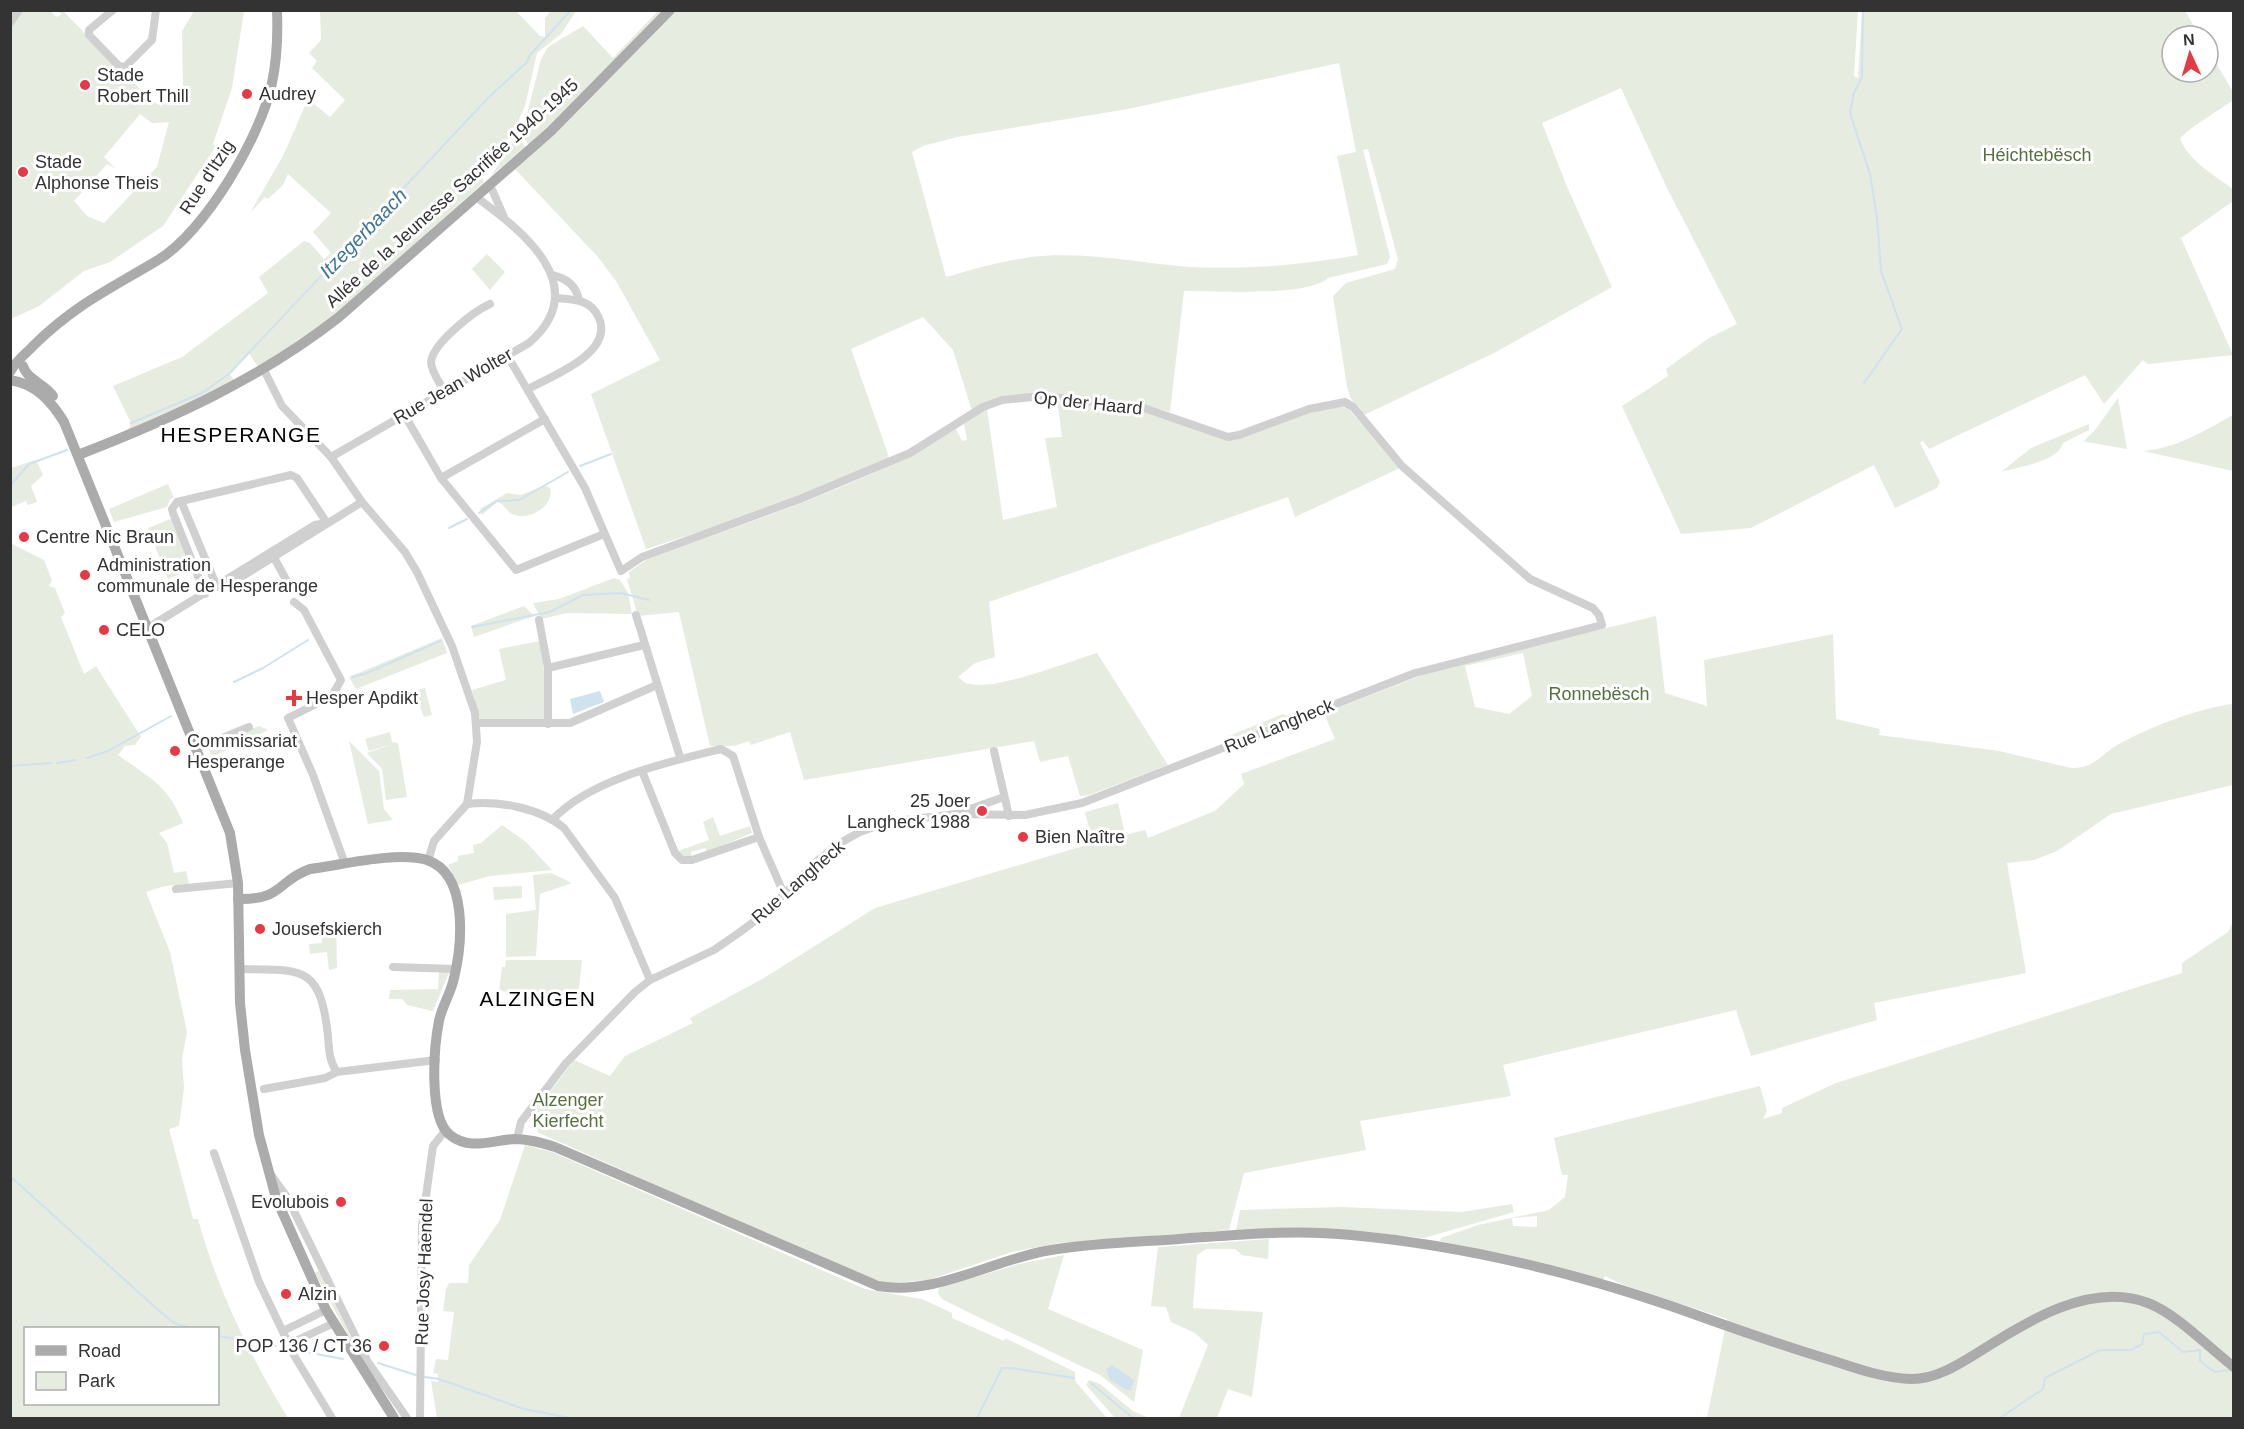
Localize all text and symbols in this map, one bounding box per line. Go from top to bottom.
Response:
north arrow [2160,24,2220,84]
text: N [2183,31,2195,48]
place label: Stade Robert Thill [97,65,189,106]
street label: Allée de la Jeunesse Sacrifiée 1940-1945 [322,74,582,312]
marker: Stade Robert Thill [78,78,92,92]
place label: Audrey [259,84,316,104]
marker: Audrey [240,87,254,101]
street label: Rue d'Itzig [176,136,238,218]
park label: Héichtebësch [1982,145,2092,165]
place label: Stade Alphonse Theis [35,152,159,193]
marker: Stade Alphonse Theis [16,165,30,179]
water label: Itzegerbaach [315,184,411,282]
street label: Rue Jean Wolter [390,344,516,428]
street label: Op der Haard [1033,387,1143,419]
district label: HESPERANGE [161,423,321,446]
place label: Centre Nic Braun [36,527,174,547]
marker: Centre Nic Braun [17,530,31,544]
place label: Administration communale de Hesperange [97,555,318,596]
marker: Administration communale de Hesperange [78,568,92,582]
place label: CELO [116,620,165,640]
marker: CELO [97,623,111,637]
park label: Ronnebësch [1548,684,1650,704]
place label: Hesper Apdikt [306,688,418,708]
marker: Hesper Apdikt [287,691,301,705]
street label: Rue Langheck [1221,695,1337,757]
place label: Commissariat Hesperange [187,731,297,772]
marker: Commissariat Hesperange [168,744,182,758]
place label: 25 Joer Langheck 1988 [847,791,970,832]
marker: 25 Joer Langheck 1988 [975,804,989,818]
place label: Bien Naître [1035,827,1125,847]
marker: Bien Naître [1016,830,1030,844]
street label: Rue Langheck [748,836,849,928]
place label: Jousefskierch [272,919,382,939]
marker: Jousefskierch [253,922,267,936]
district label: ALZINGEN [479,987,597,1010]
park label: Alzenger Kierfecht [532,1090,604,1131]
place label: Evolubois [251,1192,329,1212]
marker: Evolubois [334,1195,348,1209]
street label: Rue Josy Haendel [411,1198,437,1346]
place label: Alzin [298,1284,337,1304]
marker: Alzin [279,1287,293,1301]
legend [24,1327,219,1405]
place label: POP 136 / CT 36 [236,1336,372,1356]
marker: POP 136 / CT 36 [377,1339,391,1353]
text: Road [78,1341,121,1361]
text: Park [78,1371,116,1391]

